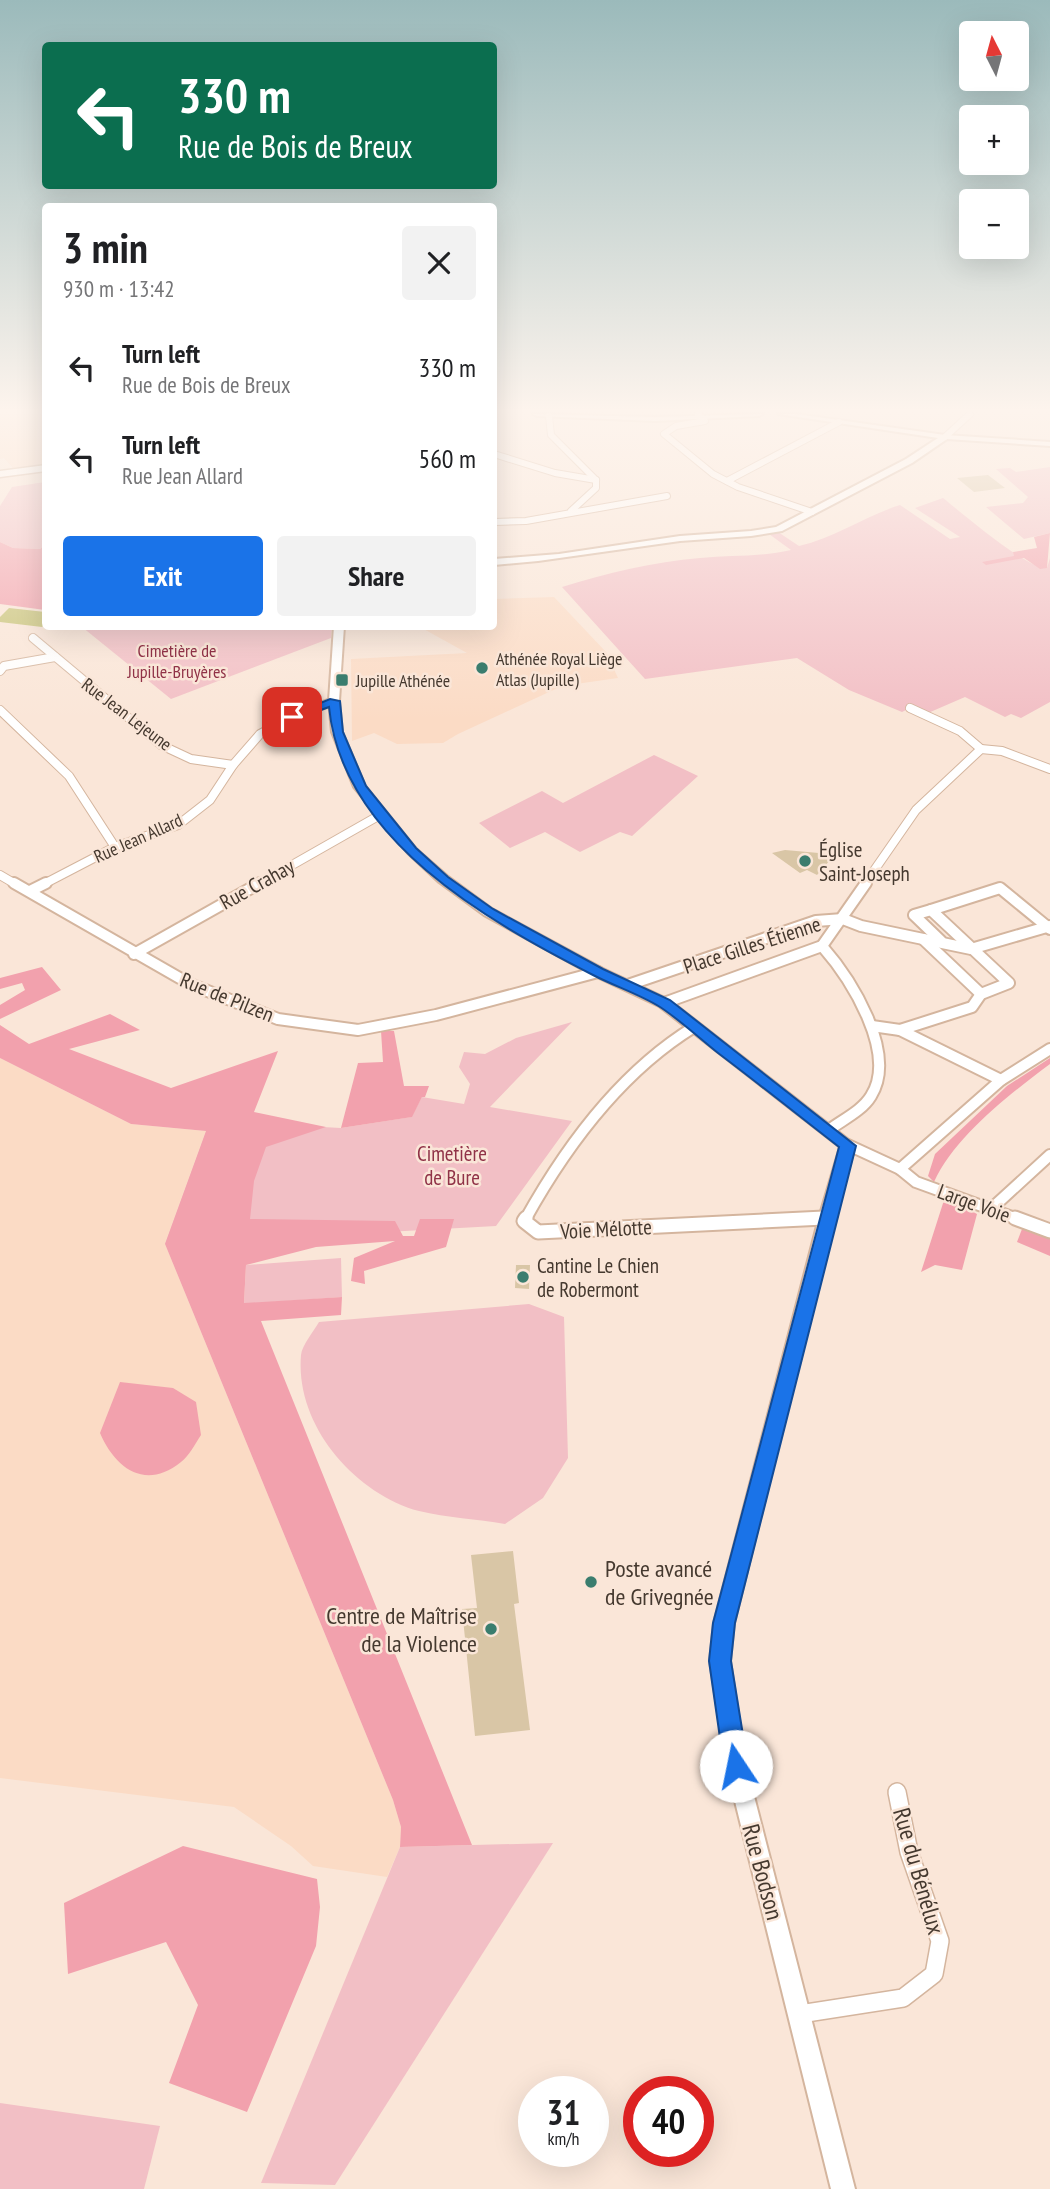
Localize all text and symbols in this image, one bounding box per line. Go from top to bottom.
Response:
north arrow [959,21,1029,91]
map controls [959,21,1029,259]
text: 330 m [178,63,291,127]
icon: left [63,70,154,161]
button: + [959,105,1029,175]
text: Rue de Bois de Breux [178,125,413,167]
button: − [959,189,1029,259]
text: 3 min [63,220,148,275]
button: close [402,226,476,300]
text: 930 m · 13:42 [63,274,175,303]
text: Turn left [122,337,200,370]
icon: left [63,349,101,387]
text: 330 m [418,351,476,384]
text: Rue de Bois de Breux [122,370,291,399]
text: Turn left [122,428,200,461]
icon: left [63,440,101,478]
text: 560 m [418,442,476,475]
text: Rue Jean Allard [122,461,243,490]
button: Exit [63,536,263,616]
button: Share [277,536,476,616]
park label: Cimetière de Jupille-Bruyères [127,639,226,683]
place label: Athénée Royal Liège Atlas (Jupille) [496,647,622,691]
marker: Athénée Royal Liège Atlas (Jupille) [474,660,490,676]
place label: Jupille Athénée [355,669,450,692]
marker: Jupille Athénée [334,672,350,688]
street label: Rue Jean Lejeune [77,673,177,755]
pin [262,687,322,747]
icon: arrive [273,698,311,736]
street label: Rue Jean Allard [90,808,186,868]
place label: Église Saint-Joseph [819,836,910,887]
street label: Rue Crahay [215,852,299,916]
marker: Église Saint-Joseph [797,853,813,869]
street label: Place Gilles Étienne [680,910,824,980]
street label: Rue de Pilzen [176,966,278,1028]
park label: Cimetière de Bure [417,1140,487,1191]
street label: Large Voie [934,1177,1014,1229]
street label: Voie Mélotte [559,1213,652,1245]
place label: Cantine Le Chien de Robermont [537,1252,659,1303]
marker: Cantine Le Chien de Robermont [515,1269,531,1285]
place label: Poste avancé de Grivegnée [605,1553,714,1612]
marker: Poste avancé de Grivegnée [583,1574,599,1590]
place label: Centre de Maîtrise de la Violence [326,1600,477,1659]
marker: Centre de Maîtrise de la Violence [483,1621,499,1637]
position arrow [699,1729,773,1803]
street label: Rue du Bénélux [886,1804,952,1938]
street label: Rue Bodson [735,1821,791,1923]
speed limit sign: 40 [623,2076,714,2167]
text: 31 [547,2089,580,2135]
text: km/h [548,2127,579,2150]

